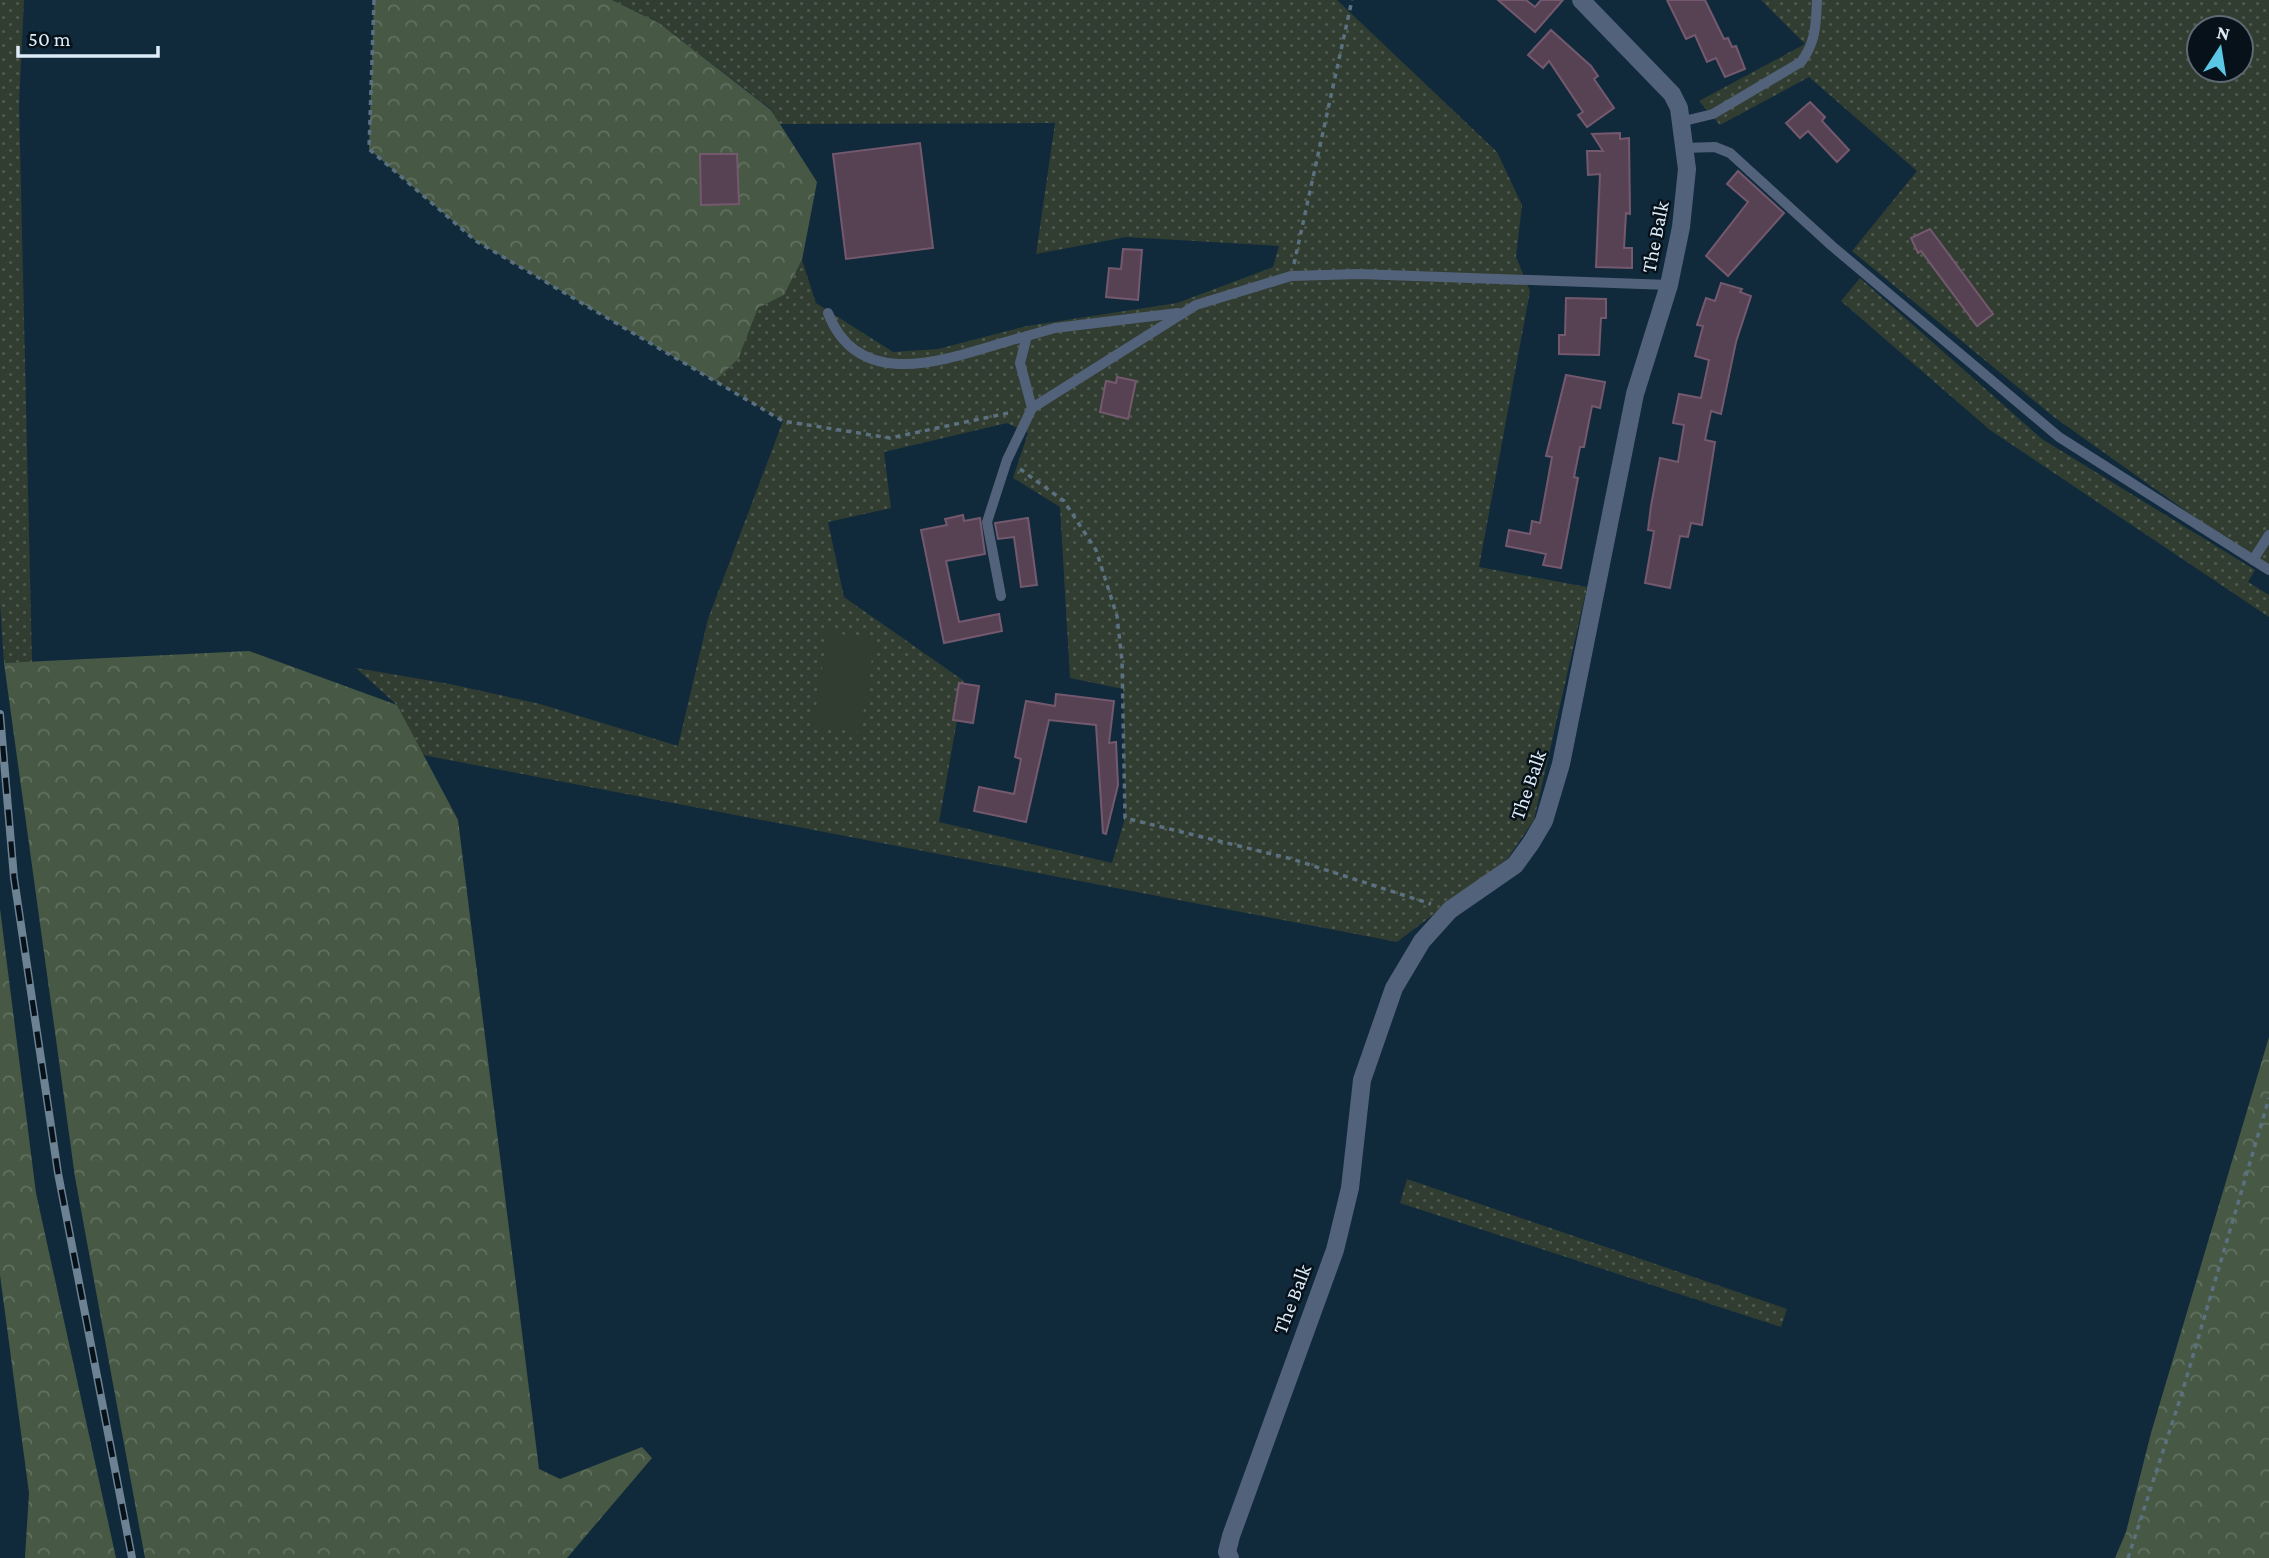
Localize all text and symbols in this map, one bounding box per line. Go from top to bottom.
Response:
scale bar [18,14,158,58]
north arrow [2185,14,2255,84]
text: N [2215,21,2232,44]
text: 50 m [28,27,71,51]
street label: The Balk [1636,199,1674,275]
street label: The Balk [1505,747,1551,823]
street label: The Balk [1268,1261,1316,1337]

